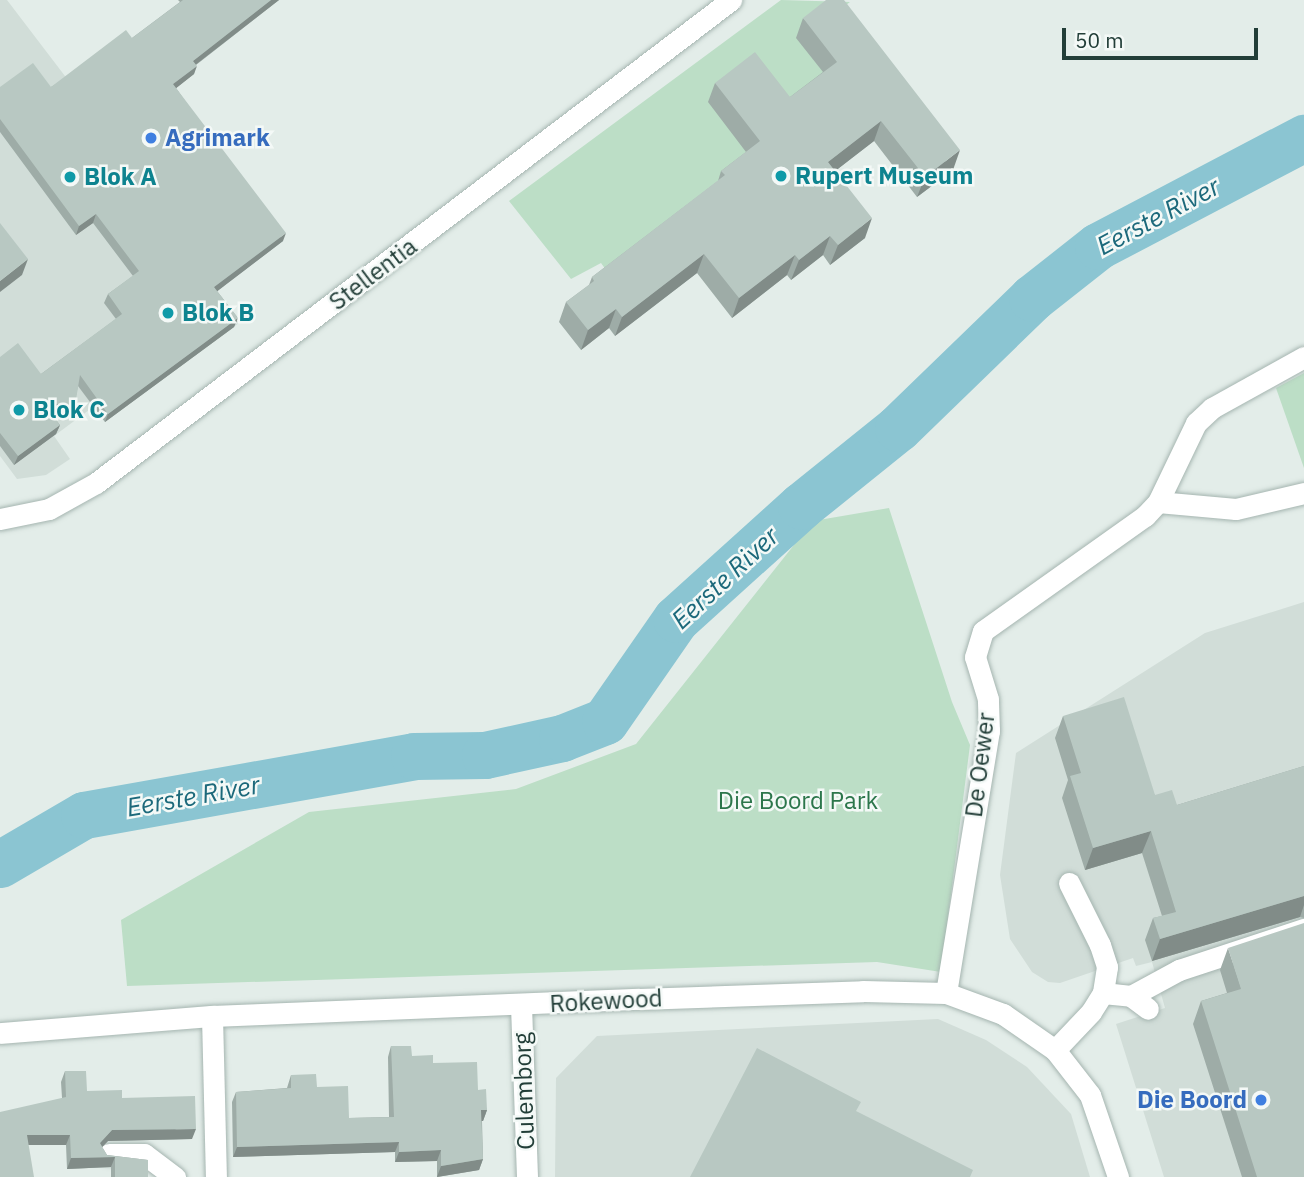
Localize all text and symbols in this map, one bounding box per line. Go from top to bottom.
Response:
scale bar [1066,14,1262,58]
text: 50 m [1075,26,1124,54]
place label: Agrimark [165,124,270,152]
marker: Agrimark [143,130,159,146]
place label: Rupert Museum [795,162,974,190]
place label: Blok A [84,163,157,191]
marker: Rupert Museum [773,168,789,184]
marker: Blok A [62,169,78,185]
water label: Eerste River [1091,171,1225,261]
street label: Stellentia [323,232,423,316]
place label: Blok B [182,299,254,327]
marker: Blok B [160,305,176,321]
place label: Blok C [33,396,105,424]
marker: Blok C [11,402,27,418]
water label: Eerste River [665,521,785,635]
street label: De Oewer [959,711,1001,819]
water label: Eerste River [124,769,262,823]
park label: Die Boord Park [718,787,878,815]
street label: Rokewood [549,984,663,1018]
street label: Culemborg [508,1032,540,1150]
place label: Die Boord [1137,1086,1247,1114]
marker: Die Boord [1253,1092,1269,1108]

